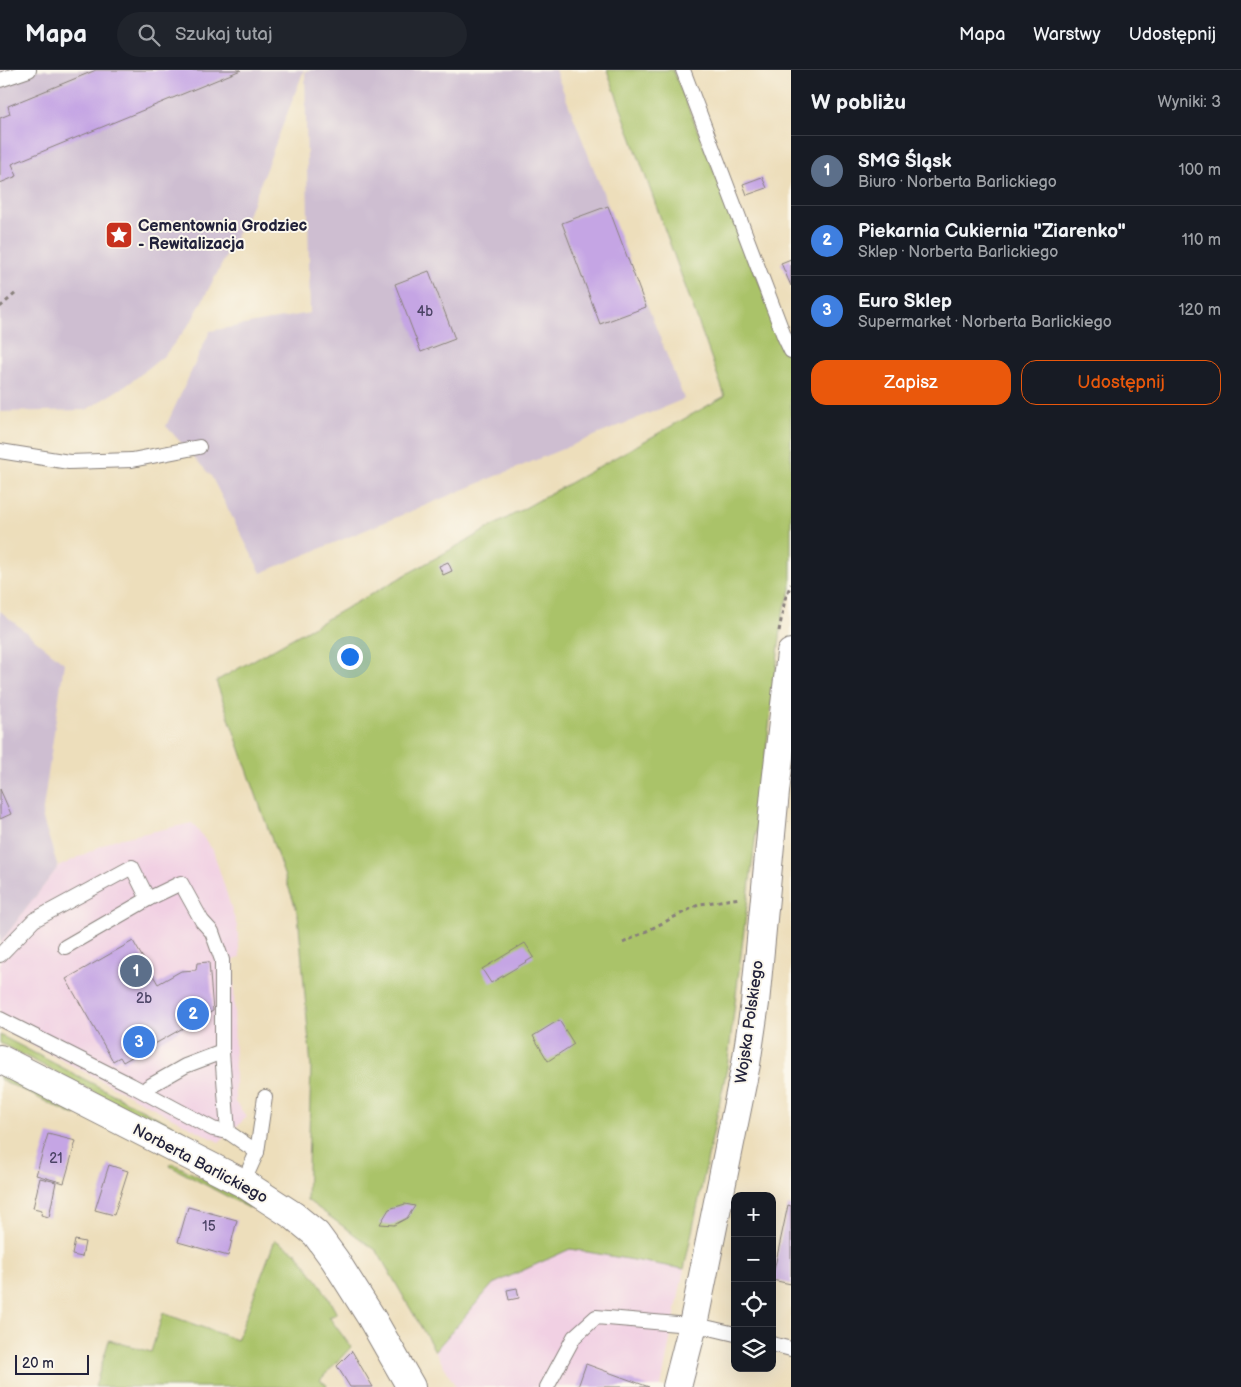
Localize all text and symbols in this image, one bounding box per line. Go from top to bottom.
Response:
search box [117,12,467,57]
text: Mapa [25,20,87,49]
icon: search [135,21,163,49]
text: Szukaj tutaj [175,23,272,46]
text: Mapa [959,24,1005,45]
text: Warstwy [1033,24,1101,45]
text: Udostępnij [1129,24,1216,45]
text: W pobliżu [811,90,906,115]
text: Wyniki: 3 [1158,93,1221,112]
text: SMG Śląsk [858,150,952,173]
text: 1 [824,161,830,180]
text: 100 m [1178,161,1221,180]
text: Biuro · Norberta Barlickiego [858,173,1057,192]
place label: Cementownia Grodziec - Rewitalizacja [138,217,308,254]
place icon: Cementownia Grodziec - Rewitalizacja [104,220,134,250]
text: Piekarnia Cukiernia "Ziarenko" [858,220,1126,243]
text: 2 [822,231,832,250]
text: 110 m [1182,231,1221,250]
text: Sklep · Norberta Barlickiego [858,243,1058,262]
text: Euro Sklep [858,290,952,313]
text: 3 [822,301,832,320]
text: 120 m [1178,301,1221,320]
house number: 4b [417,303,433,320]
text: Supermarket · Norberta Barlickiego [858,313,1112,332]
button: Zapisz [811,360,1011,405]
button: Udostępnij [1021,360,1221,405]
your location [337,644,363,670]
pin: 1 [120,952,152,990]
street label: Wojska Polskiego [732,959,768,1085]
house number: 2b [136,990,152,1007]
pin: 2 [177,995,209,1033]
pin: 3 [123,1023,155,1061]
street label: Norberta Barlickiego [129,1120,271,1208]
house number: 21 [49,1150,63,1167]
map controls [731,1192,776,1372]
button: + [731,1192,776,1237]
house number: 15 [202,1218,216,1235]
button: − [731,1237,776,1282]
button: locate [731,1282,776,1327]
button: layers [731,1327,776,1372]
scale bar [15,1352,89,1375]
text: 20 m [22,1355,54,1372]

